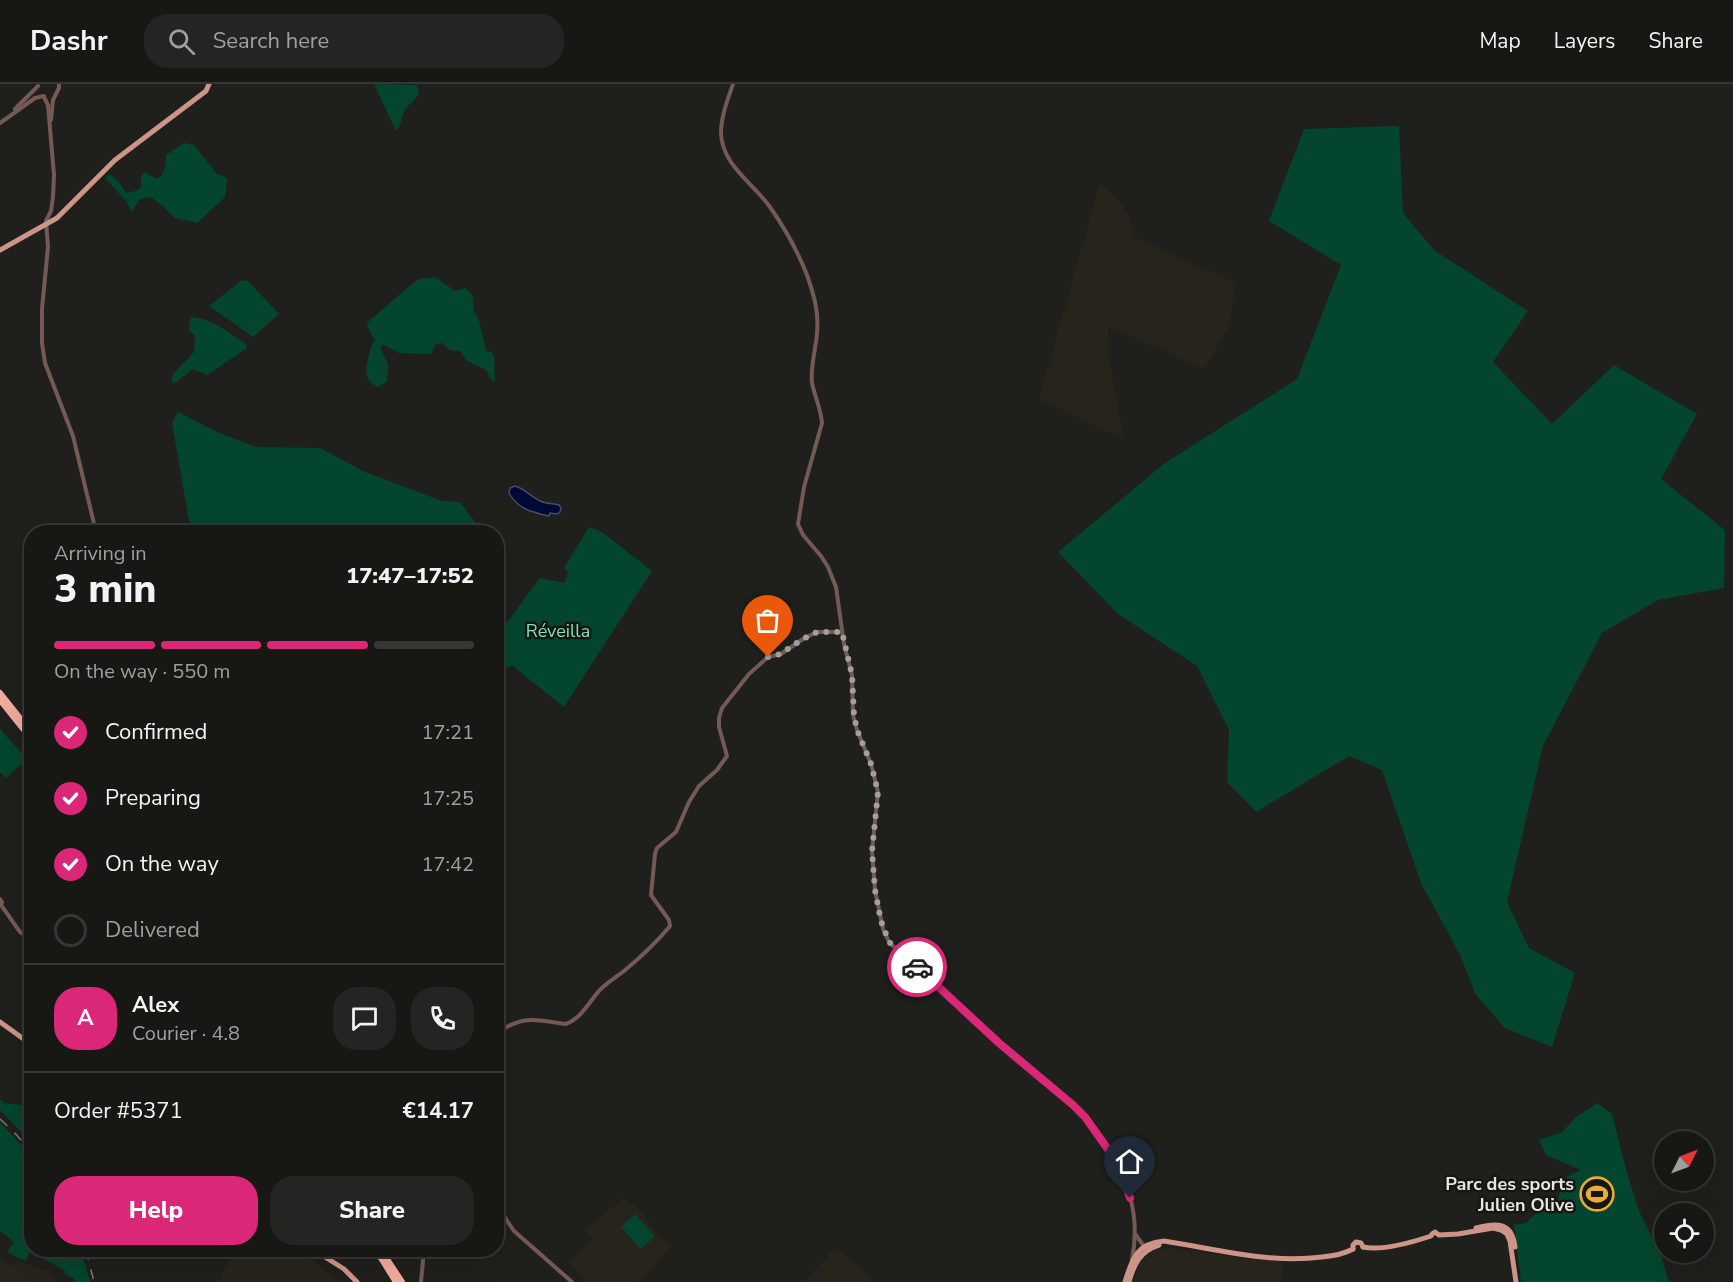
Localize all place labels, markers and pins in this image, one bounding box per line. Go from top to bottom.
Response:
pin [742,595,793,657]
pin [1104,1136,1155,1198]
place label: Parc des sports Julien Olive [1445,1172,1574,1217]
sports icon: Parc des sports Julien Olive [1579,1176,1615,1212]

